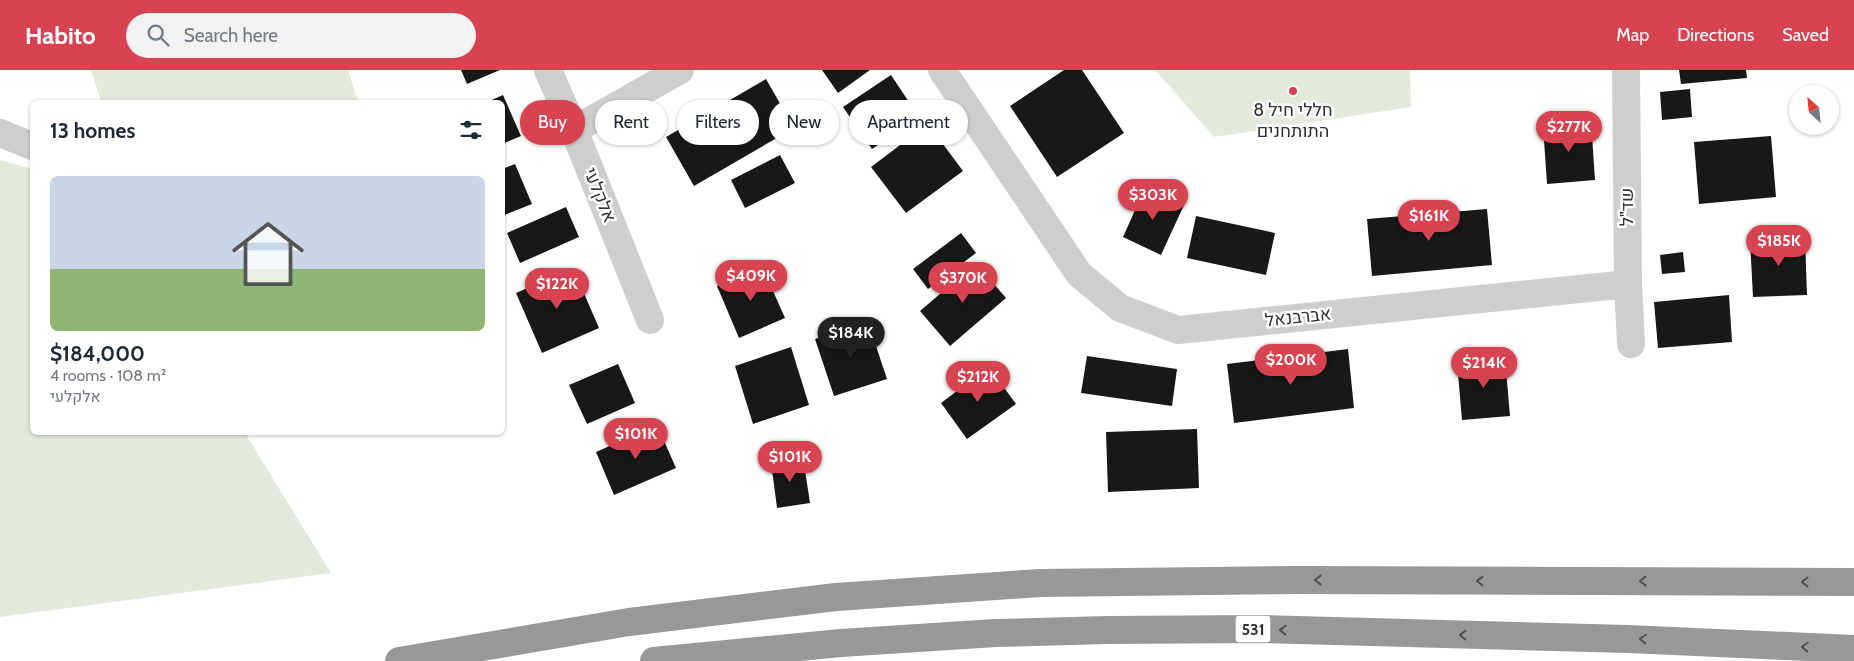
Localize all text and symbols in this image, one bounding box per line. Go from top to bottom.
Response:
search box [126,13,476,58]
text: Habito [25,21,96,50]
icon: search [144,21,172,49]
text: Search here [184,24,278,47]
text: Map [1616,24,1649,46]
text: Directions [1677,24,1754,46]
text: Saved [1782,24,1829,46]
marker: 8 חללי חיל התותחנים [1287,85,1299,97]
north arrow [1789,85,1839,135]
map controls [1789,85,1839,135]
place label: 8 חללי חיל התותחנים [1253,99,1333,142]
chip: Buy [520,100,585,145]
chip: Rent [595,100,667,145]
chip: Filters [677,100,759,145]
chip: New [769,100,839,145]
chip: Apartment [849,100,968,145]
pin: $277K [1534,111,1604,153]
icon: filters [457,116,485,144]
text: $277K [1547,117,1591,136]
text: 13 homes [50,118,135,143]
street label: אלקלעי [579,164,621,226]
pin: $303K [1118,178,1188,221]
text: $303K [1129,185,1177,204]
street label: שד"ל [1616,188,1638,226]
pin: $161K [1394,200,1464,242]
text: $161K [1409,206,1449,225]
icon: home [223,209,313,299]
pin: $185K [1744,224,1814,267]
text: $185K [1757,231,1801,250]
pin: $409K [716,260,786,302]
pin: $370K [928,262,998,304]
text: $409K [726,266,776,285]
pin: $122K [522,268,592,310]
text: $370K [939,268,987,287]
text: $122K [536,274,578,293]
street label: אברבנאל [1264,303,1332,331]
pin: $184K [816,316,886,359]
text: $184K [829,323,873,342]
text: $184,000 [50,341,145,366]
pin: $200K [1256,344,1326,386]
pin: $214K [1449,346,1519,389]
text: $200K [1266,350,1316,369]
text: $214K [1462,353,1506,372]
pin: $212K [943,360,1013,403]
text: 4 rooms · 108 m² [50,366,166,385]
text: $212K [957,367,999,386]
text: אלקלעי [50,387,101,406]
pin: $101K [601,418,671,460]
text: $101K [615,424,657,443]
pin: $101K [755,440,825,483]
text: $101K [769,447,811,466]
one-way arrow [1314,575,1322,585]
one-way arrow [1476,576,1484,586]
one-way arrow [1639,576,1646,586]
one-way arrow [1801,576,1809,587]
road number: 531 [1236,616,1270,642]
one-way arrow [1279,625,1286,635]
one-way arrow [1459,630,1466,640]
one-way arrow [1639,634,1647,645]
one-way arrow [1801,641,1809,652]

